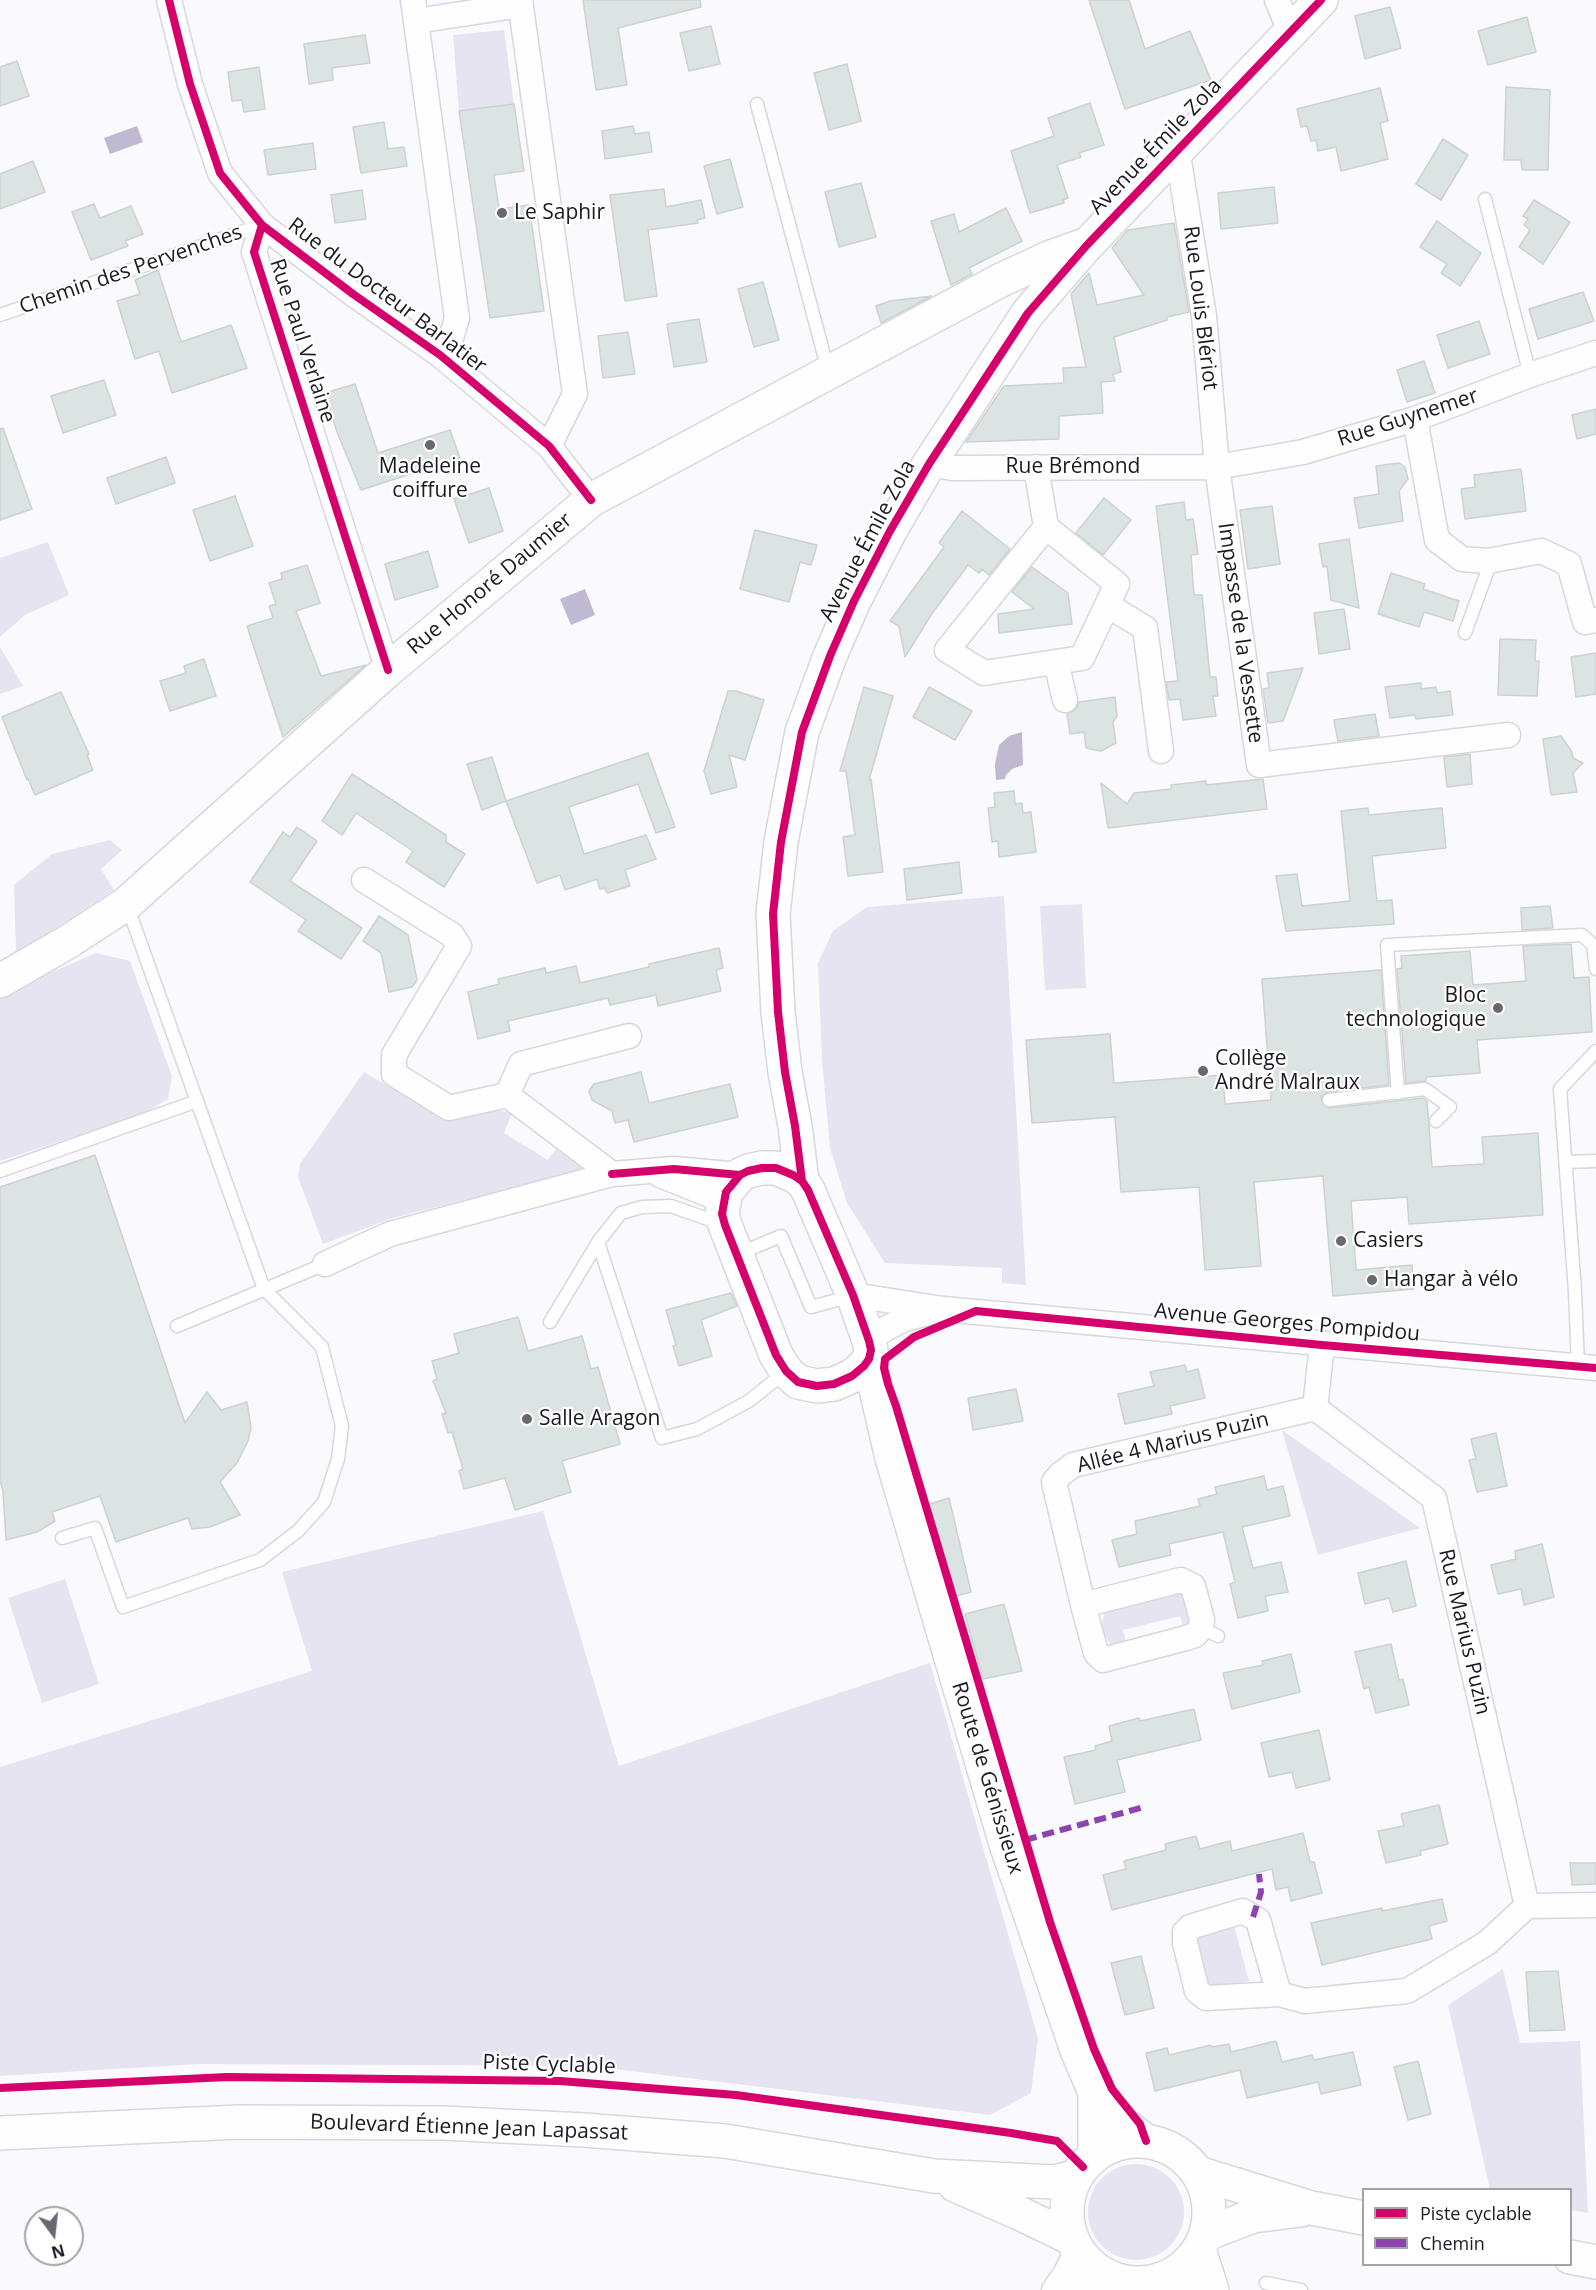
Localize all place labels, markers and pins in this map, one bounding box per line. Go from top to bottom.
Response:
place label: Le Saphir [514,200,605,226]
marker: Le Saphir [495,206,509,220]
marker: Madeleine coiffure [423,438,437,452]
place label: Madeleine coiffure [379,454,481,504]
place label: Bloc technologique [1346,983,1486,1033]
marker: Bloc technologique [1491,1001,1505,1015]
place label: Collège André Malraux [1215,1046,1360,1096]
marker: Collège André Malraux [1196,1064,1210,1078]
place label: Casiers [1353,1228,1424,1254]
marker: Casiers [1334,1234,1348,1248]
place label: Hangar à vélo [1384,1267,1518,1293]
marker: Hangar à vélo [1365,1273,1379,1287]
place label: Salle Aragon [539,1406,660,1432]
marker: Salle Aragon [520,1412,534,1426]

